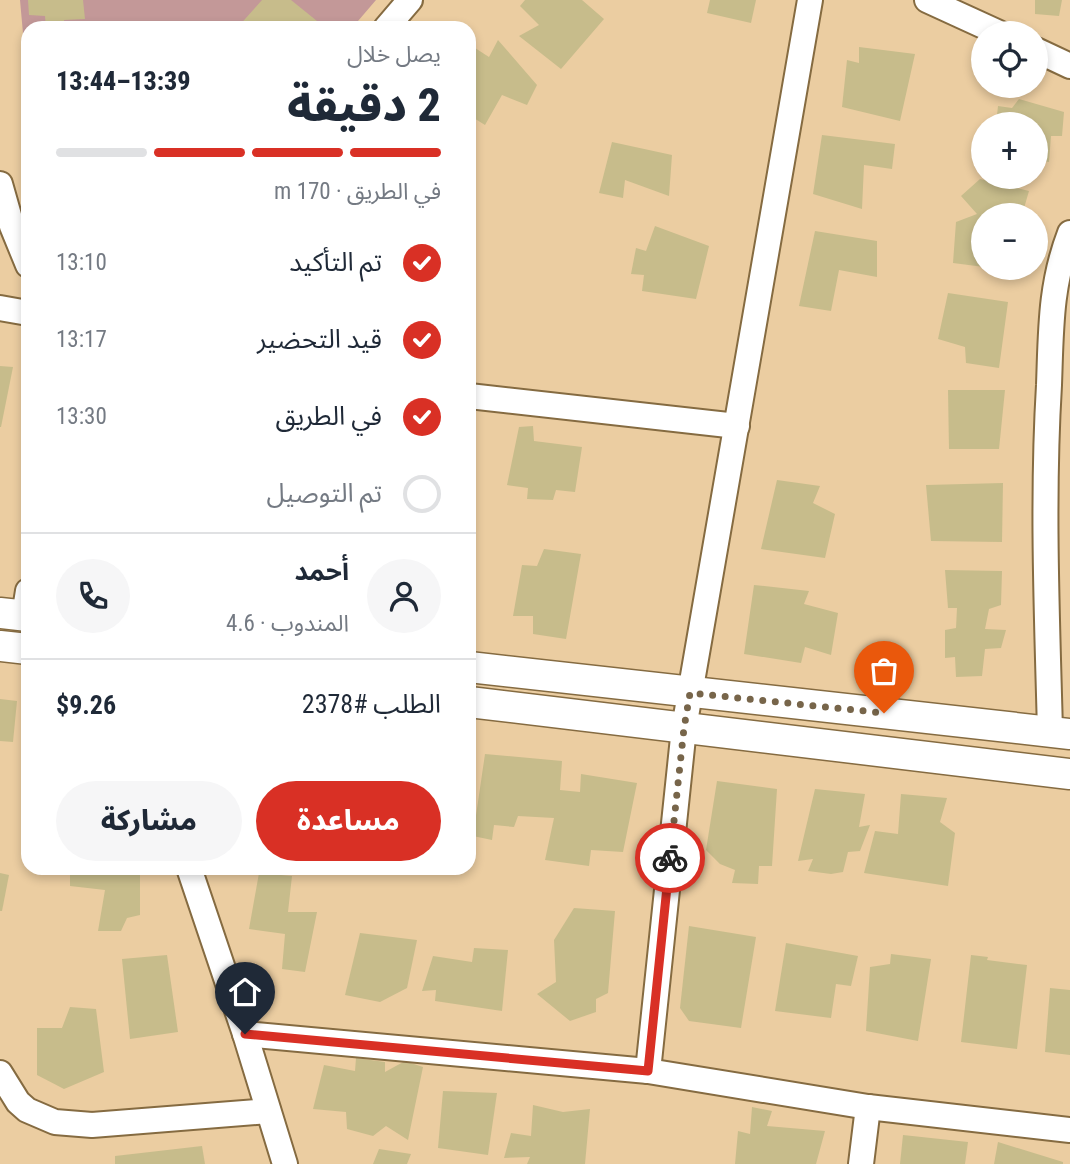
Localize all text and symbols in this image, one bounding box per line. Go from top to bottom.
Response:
map controls [971,21,1048,280]
button: locate [971,21,1048,98]
text: يصل خلال [347,41,441,68]
text: 13:39–13:44 [56,66,190,96]
text: 2 دقيقة [287,78,441,132]
button: + [971,112,1048,189]
text: في الطريق · 170 m [274,178,441,205]
button: − [971,203,1048,280]
icon: check [403,244,441,282]
text: تم التأكيد [289,247,382,277]
text: 13:10 [56,249,107,276]
icon: check [403,321,441,359]
text: قيد التحضير [257,324,382,354]
text: 13:17 [56,326,107,353]
icon: check [403,398,441,436]
text: في الطريق [276,401,382,431]
text: 13:30 [56,403,107,430]
text: تم التوصيل [267,478,382,508]
text: أحمد [295,556,349,586]
button: phone [56,559,130,633]
button: person [367,559,441,633]
text: المندوب · 4.6 [226,610,349,637]
pin [854,641,914,713]
icon: bag [865,652,903,690]
text: الطلب #2378 [302,689,441,719]
text: $9.26 [56,690,116,720]
button: مشاركة [56,781,242,861]
button: مساعدة [256,781,441,861]
courier [635,823,705,893]
icon: bike [651,839,689,877]
pin [215,962,275,1034]
icon: home [226,973,264,1011]

